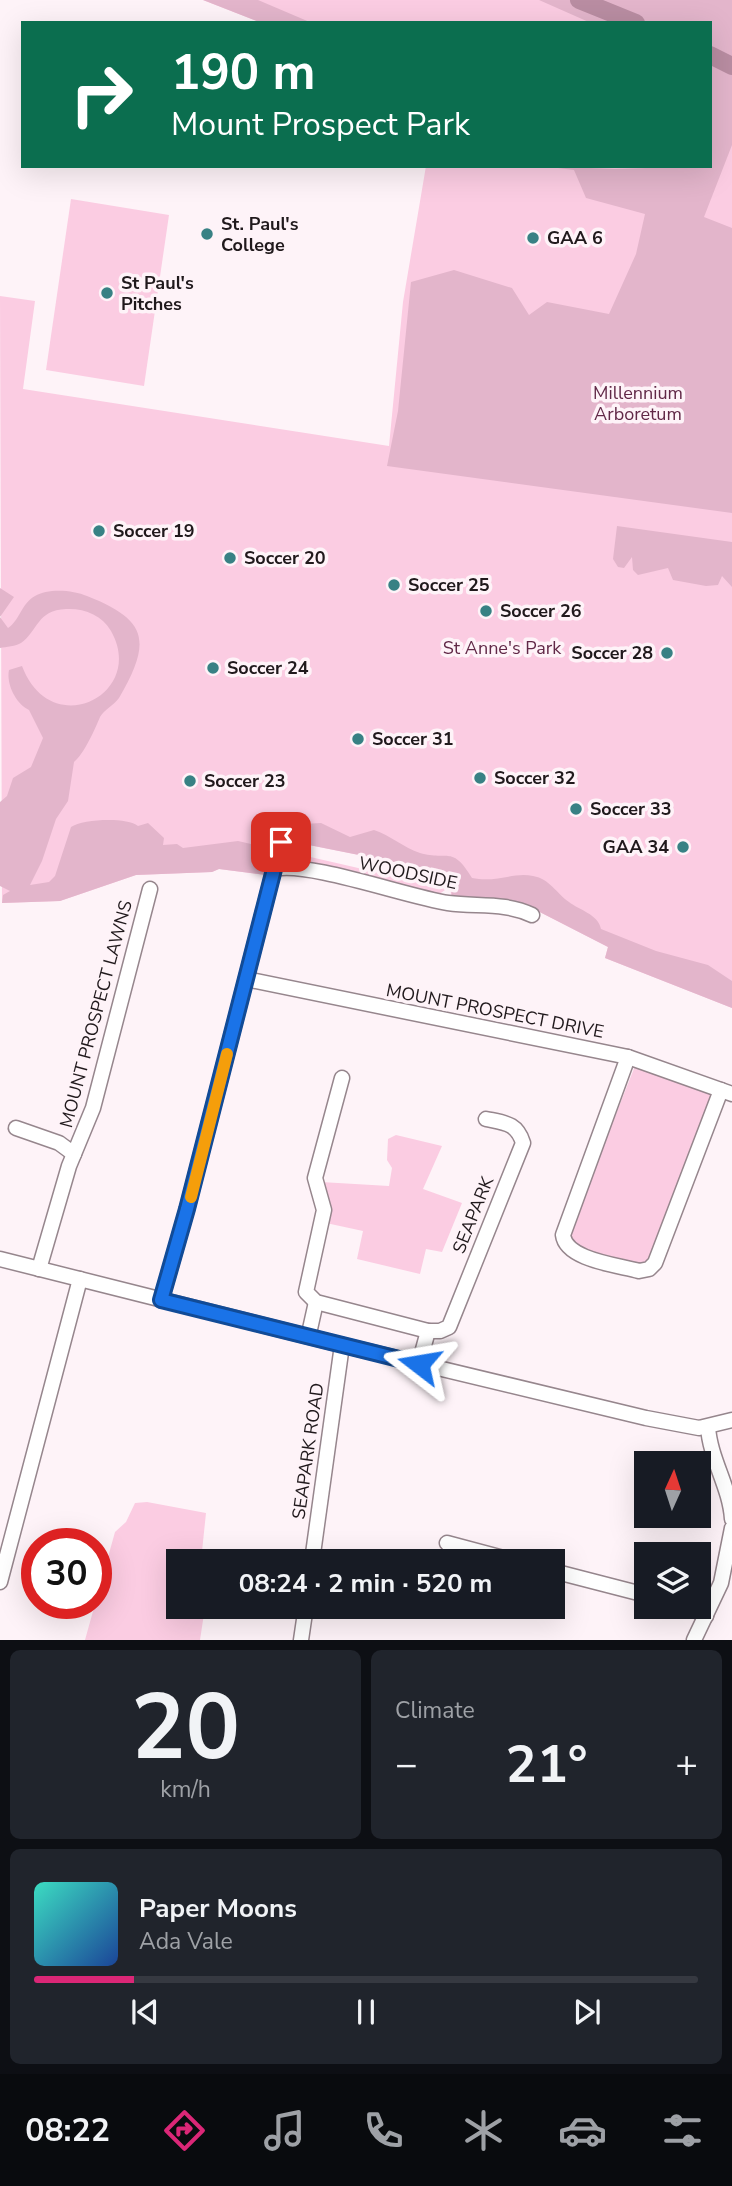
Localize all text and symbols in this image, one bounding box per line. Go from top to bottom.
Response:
text: 190 m [171,39,315,106]
icon: right [56,49,147,140]
text: Mount Prospect Park [171,103,470,146]
place label: St. Paul's College [221,212,299,257]
marker: St. Paul's College [199,226,215,242]
place label: GAA 6 [547,226,603,250]
marker: GAA 6 [525,230,541,246]
place label: St Paul's Pitches [121,271,194,316]
marker: St Paul's Pitches [99,285,115,301]
park label: Millennium Arboretum [593,381,683,426]
place label: Soccer 19 [113,519,195,543]
marker: Soccer 19 [91,523,107,539]
place label: Soccer 20 [244,546,326,570]
marker: Soccer 20 [222,550,238,566]
place label: Soccer 25 [408,573,490,597]
marker: Soccer 25 [386,577,402,593]
place label: Soccer 26 [500,599,582,623]
marker: Soccer 26 [478,603,494,619]
park label: St Anne's Park [443,636,562,660]
place label: Soccer 28 [571,641,653,665]
marker: Soccer 28 [659,645,675,661]
place label: Soccer 24 [227,656,309,680]
marker: Soccer 24 [205,660,221,676]
place label: Soccer 31 [372,727,454,751]
marker: Soccer 31 [350,731,366,747]
place label: Soccer 32 [494,766,576,790]
place label: Soccer 23 [204,769,286,793]
marker: Soccer 32 [472,770,488,786]
marker: Soccer 23 [182,773,198,789]
place label: Soccer 33 [590,797,672,821]
marker: Soccer 33 [568,801,584,817]
pin [251,812,311,872]
icon: arrive [262,823,300,861]
place label: GAA 34 [603,835,669,859]
marker: GAA 34 [675,839,691,855]
street label: WOODSIDE [357,851,459,895]
street label: MOUNT PROSPECT LAWNS [54,898,138,1130]
street label: MOUNT PROSPECT DRIVE [384,978,606,1044]
street label: SEAPARK [447,1172,500,1257]
position arrow [382,1327,456,1401]
street label: SEAPARK ROAD [287,1381,329,1521]
north arrow [634,1451,710,1528]
map controls [634,1451,711,1619]
speed limit sign: 30 [21,1528,112,1619]
button: layers [634,1542,711,1619]
text: 08:24 · 2 min · 520 m [239,1566,492,1601]
text: 20 [131,1666,240,1790]
text: Climate [395,1695,475,1726]
text: 21° [505,1729,588,1800]
text: − [395,1739,418,1790]
text: + [675,1739,698,1790]
text: km/h [160,1774,211,1805]
text: Paper Moons [139,1891,297,1926]
text: Ada Vale [139,1926,233,1957]
icon: previous [126,1993,164,2031]
icon: pause [347,1993,385,2031]
icon: next [568,1993,606,2031]
icon: directions [160,2106,209,2155]
icon: music [260,2106,309,2155]
icon: phone [359,2106,408,2155]
icon: climate [459,2106,508,2155]
icon: car [558,2106,607,2155]
icon: filters [658,2106,707,2155]
text: 08:22 [25,2109,110,2152]

